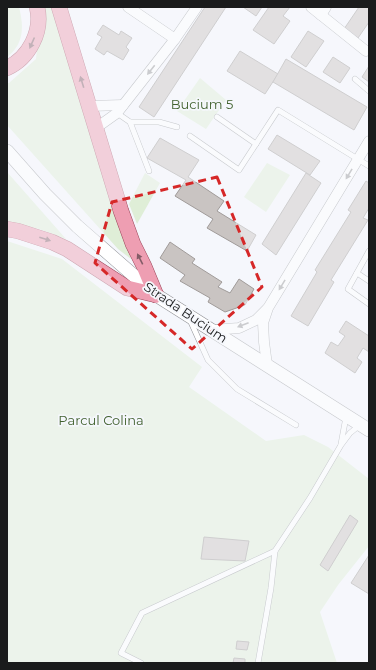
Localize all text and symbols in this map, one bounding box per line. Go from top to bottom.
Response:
one-way arrow [29,37,35,48]
one-way arrow [146,64,155,75]
one-way arrow [79,76,85,88]
park label: Bucium 5 [171,96,233,112]
one-way arrow [345,169,353,179]
one-way arrow [39,237,51,243]
one-way arrow [137,253,144,265]
street label: Strada Bucium [141,278,231,346]
one-way arrow [278,279,285,291]
one-way arrow [237,323,249,329]
park label: Parcul Colina [58,412,144,428]

